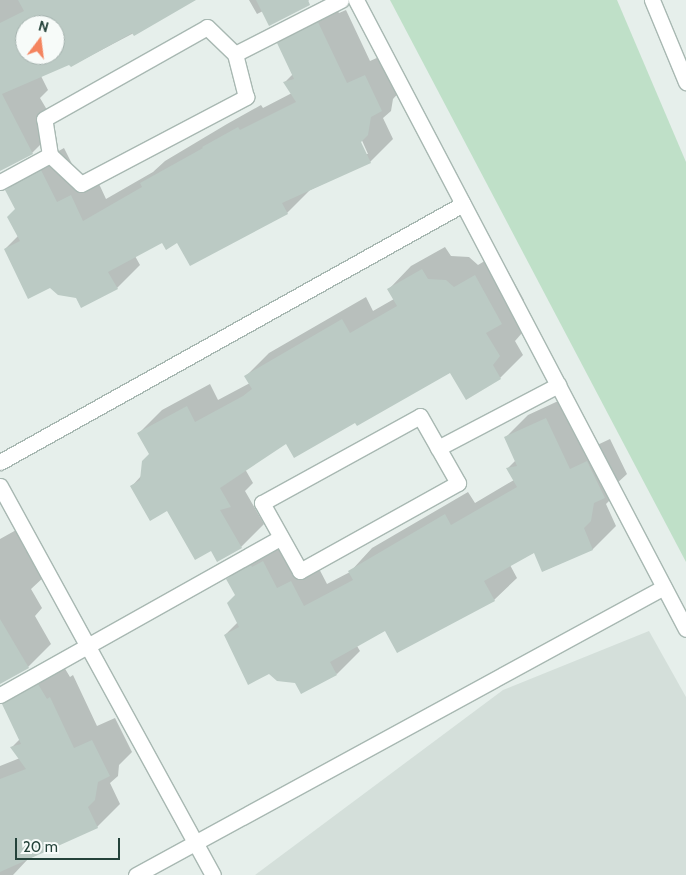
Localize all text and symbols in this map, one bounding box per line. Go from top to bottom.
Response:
north arrow [15,15,65,65]
text: N [37,17,51,36]
scale bar [18,828,122,860]
text: 20 m [23,838,58,856]

